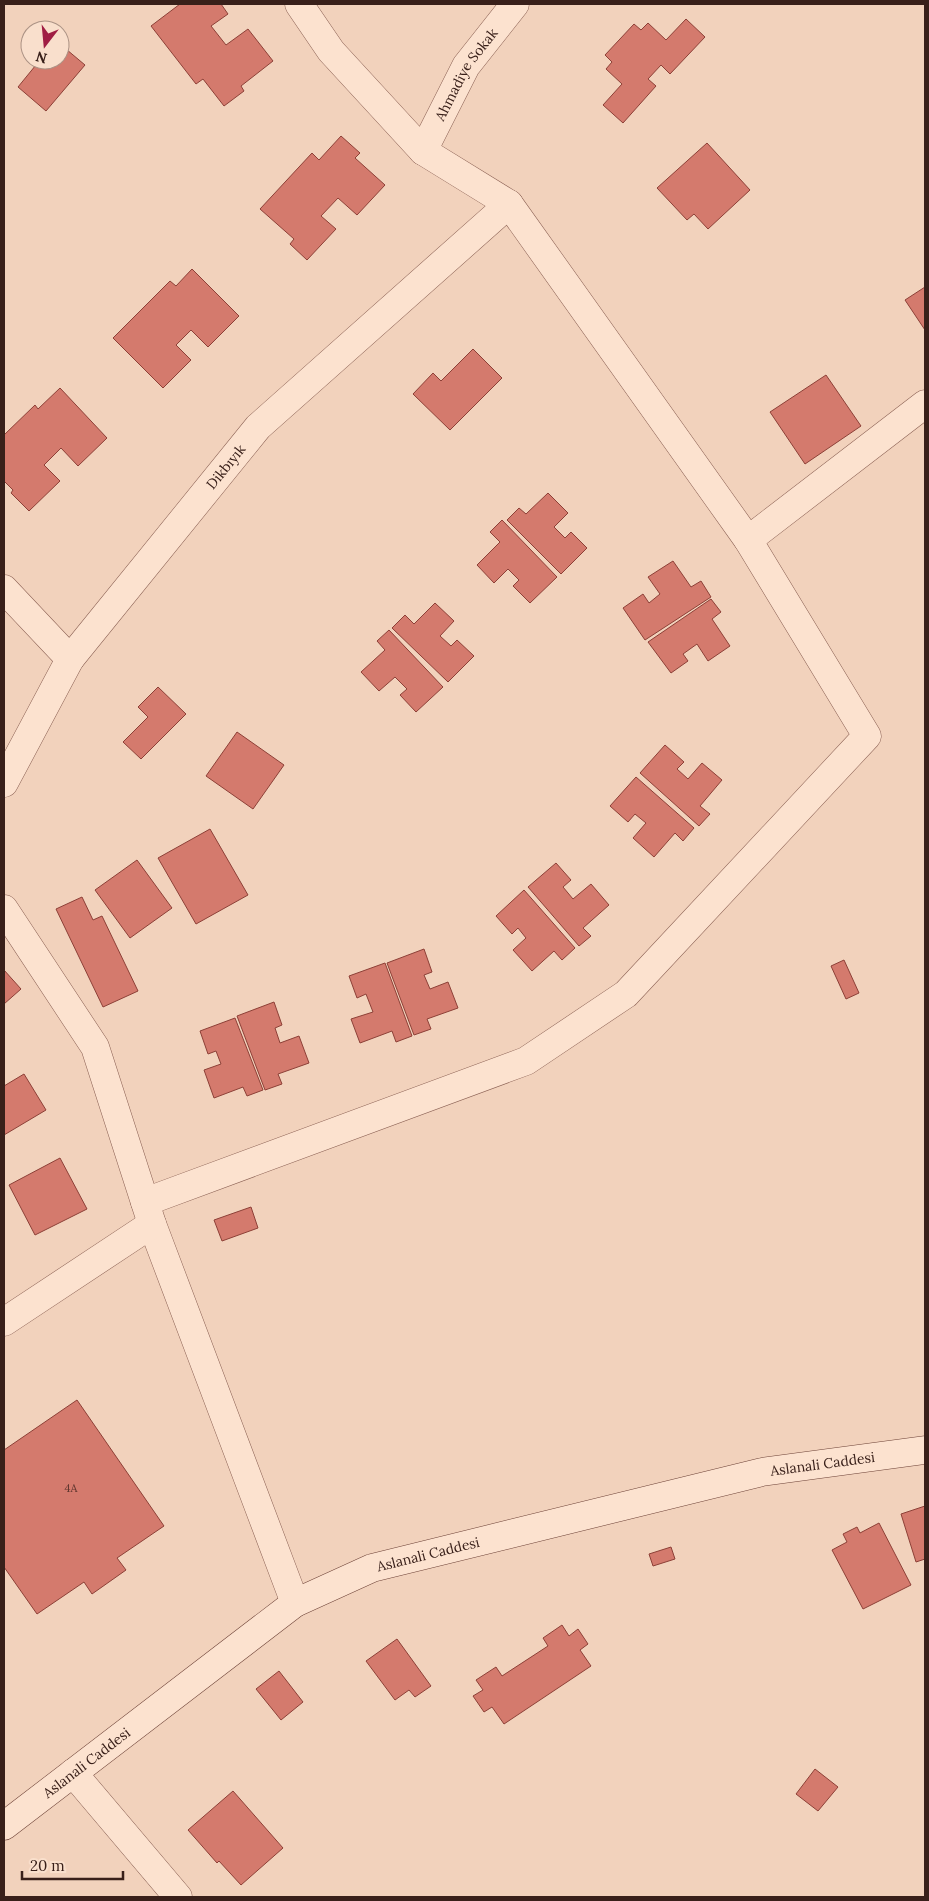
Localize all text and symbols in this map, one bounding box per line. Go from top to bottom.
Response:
north arrow [20,20,70,70]
street label: Ahmadiye Sokak [430,24,502,125]
text: N [34,47,49,68]
street label: Dikbıyık [202,440,250,493]
street label: Aslanali Caddesi [768,1448,876,1480]
house number: 4A [65,1481,79,1495]
street label: Aslanali Caddesi [374,1533,481,1576]
street label: Aslanali Caddesi [39,1724,134,1803]
scale bar [22,1848,124,1880]
text: 20 m [30,1856,65,1875]

